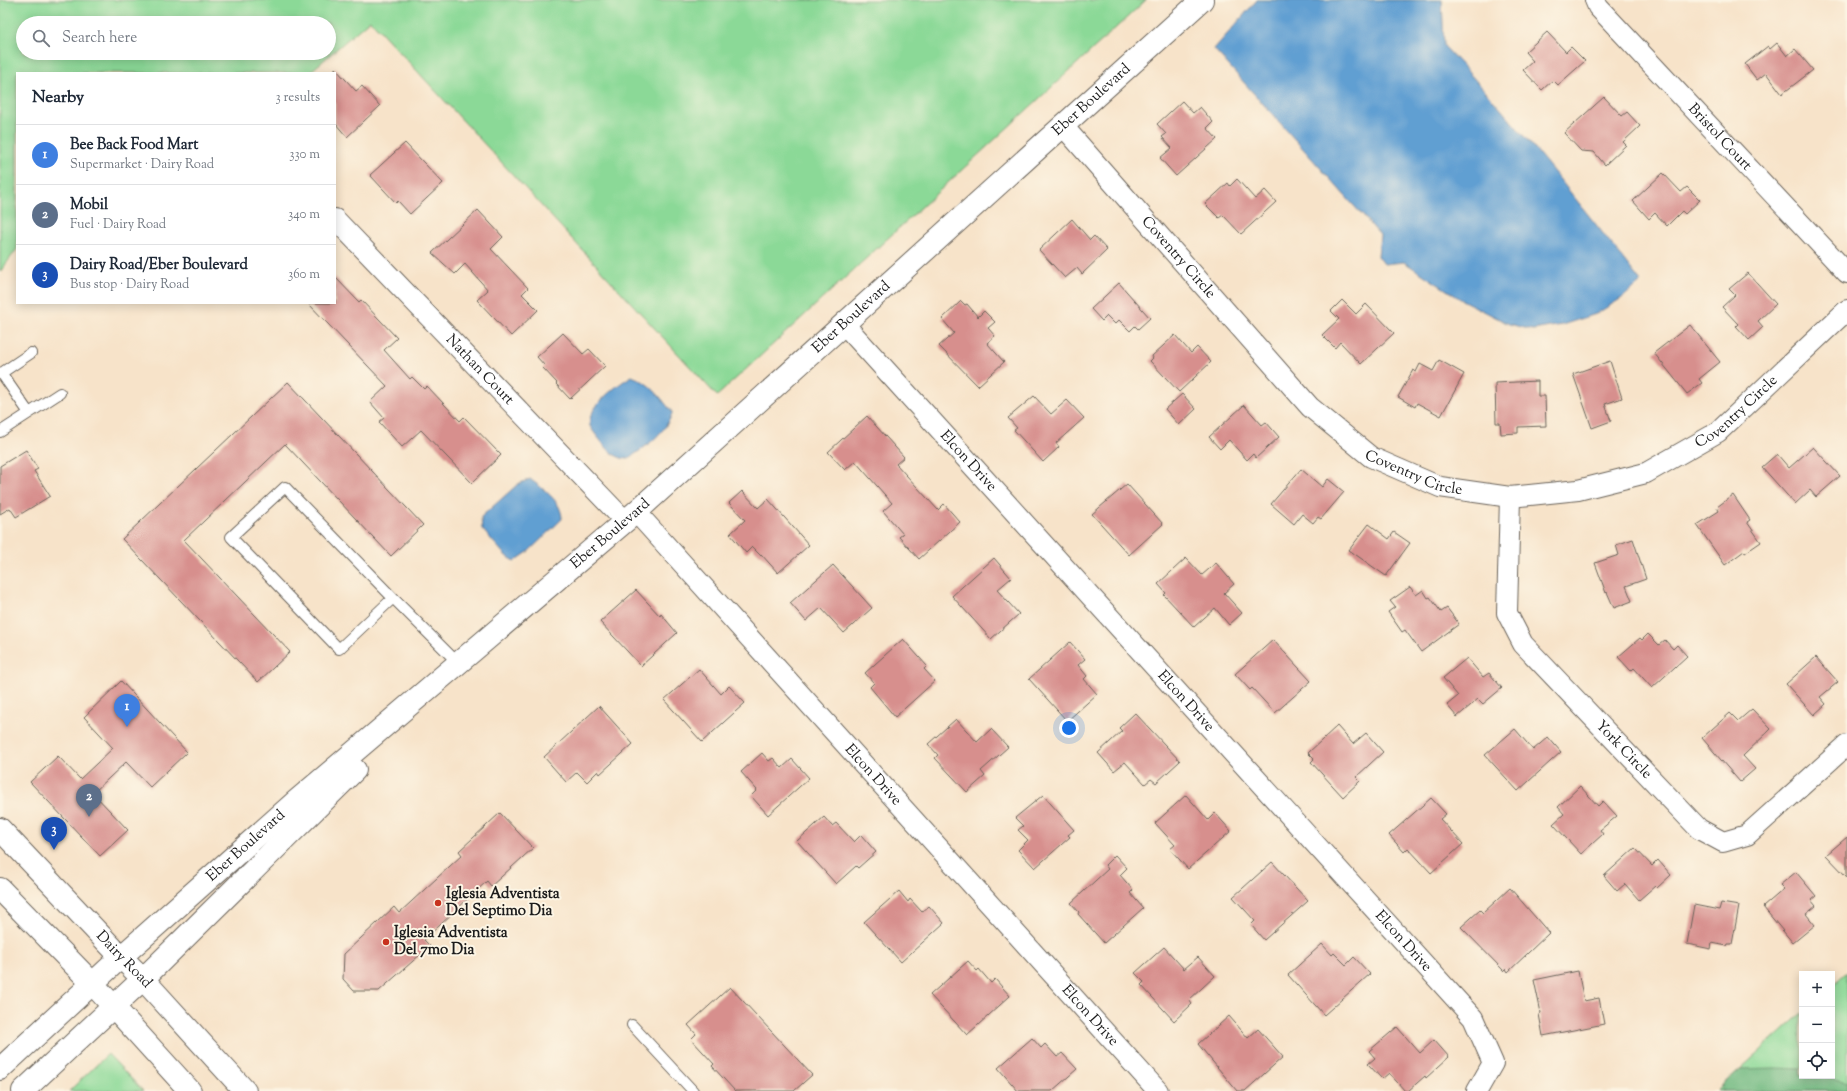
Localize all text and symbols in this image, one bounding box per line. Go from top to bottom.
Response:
search box [16,16,336,60]
icon: search [30,27,52,49]
text: Search here [62,28,137,49]
street label: Eber Boulevard [1048,58,1136,141]
text: Nearby [32,86,84,110]
text: 3 results [275,89,320,107]
street label: Bristol Court [1683,99,1757,176]
text: Bee Back Food Mart [70,135,198,156]
text: 1 [43,146,47,164]
text: 330 m [289,146,320,164]
text: Supermarket · Dairy Road [70,156,214,174]
text: Mobil [70,195,108,216]
text: 2 [42,206,48,224]
text: 340 m [288,206,320,224]
street label: Coventry Circle [1136,212,1221,303]
text: Fuel · Dairy Road [70,216,166,234]
text: Dairy Road/Eber Boulevard [70,255,248,276]
text: 3 [42,266,48,284]
text: 360 m [288,266,320,284]
text: Bus stop · Dairy Road [70,276,189,294]
street label: Eber Boulevard [808,276,896,358]
street label: Nathan Court [441,330,519,410]
street label: Coventry Circle [1691,370,1782,454]
street label: Elcon Drive [935,426,1002,496]
street label: Coventry Circle [1362,445,1464,501]
street label: Eber Boulevard [566,493,655,574]
street label: Elcon Drive [1152,666,1219,736]
pin: 1 [114,694,140,727]
street label: York Circle [1591,716,1657,784]
your location [1059,718,1079,738]
street label: Elcon Drive [840,740,906,810]
pin: 2 [76,784,102,817]
street label: Eber Boulevard [202,805,290,887]
pin: 3 [41,817,67,850]
place label: Iglesia Adventista Del Septimo Dia [446,884,560,922]
marker: Iglesia Adventista Del Septimo Dia [433,898,443,908]
street label: Elcon Drive [1370,906,1437,977]
place label: Iglesia Adventista Del 7mo Dia [394,923,508,961]
street label: Dairy Road [91,926,157,993]
marker: Iglesia Adventista Del 7mo Dia [381,937,391,947]
map controls [1799,971,1835,1079]
button: + [1799,971,1835,1007]
street label: Elcon Drive [1057,980,1123,1051]
button: − [1799,1007,1835,1043]
button: locate [1799,1043,1835,1079]

